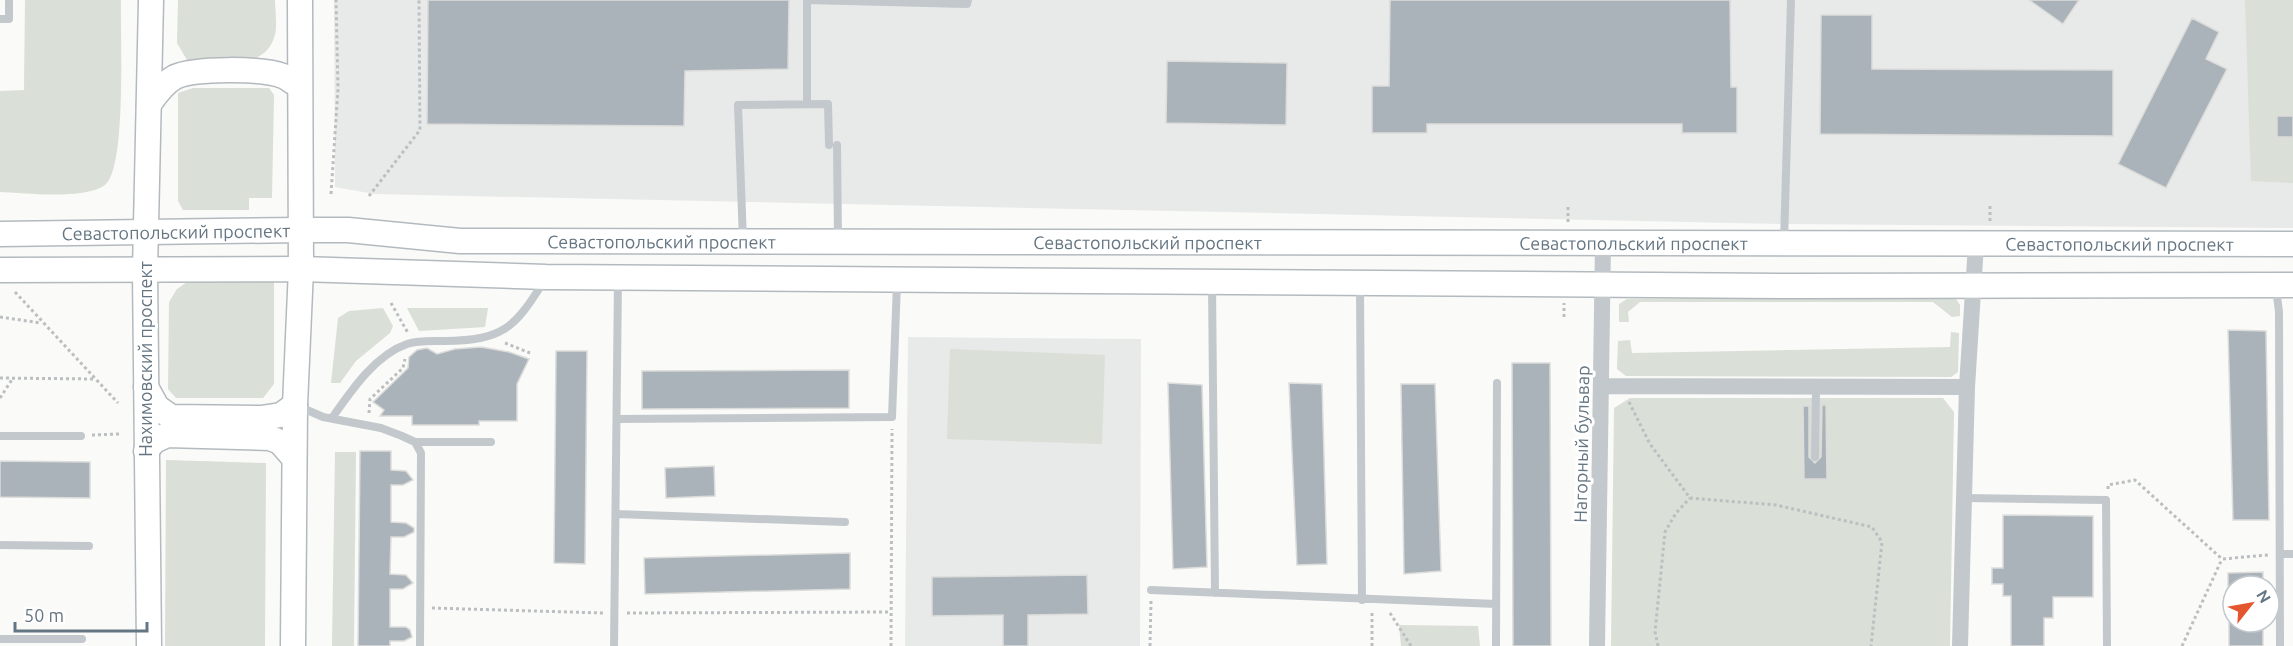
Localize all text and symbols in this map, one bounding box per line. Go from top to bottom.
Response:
street label: Севастопольский проспект [62,220,290,243]
street label: Севастопольский проспект [547,231,776,252]
street label: Севастопольский проспект [1033,232,1262,252]
street label: Севастопольский проспект [1519,233,1748,253]
street label: Севастопольский проспект [2005,234,2234,254]
street label: Нахимовский проспект [135,261,155,457]
street label: Нагорный бульвар [1570,365,1592,523]
north arrow [2221,574,2281,634]
text: N [2253,587,2275,606]
scale bar [15,595,147,633]
text: 50 m [24,605,64,625]

